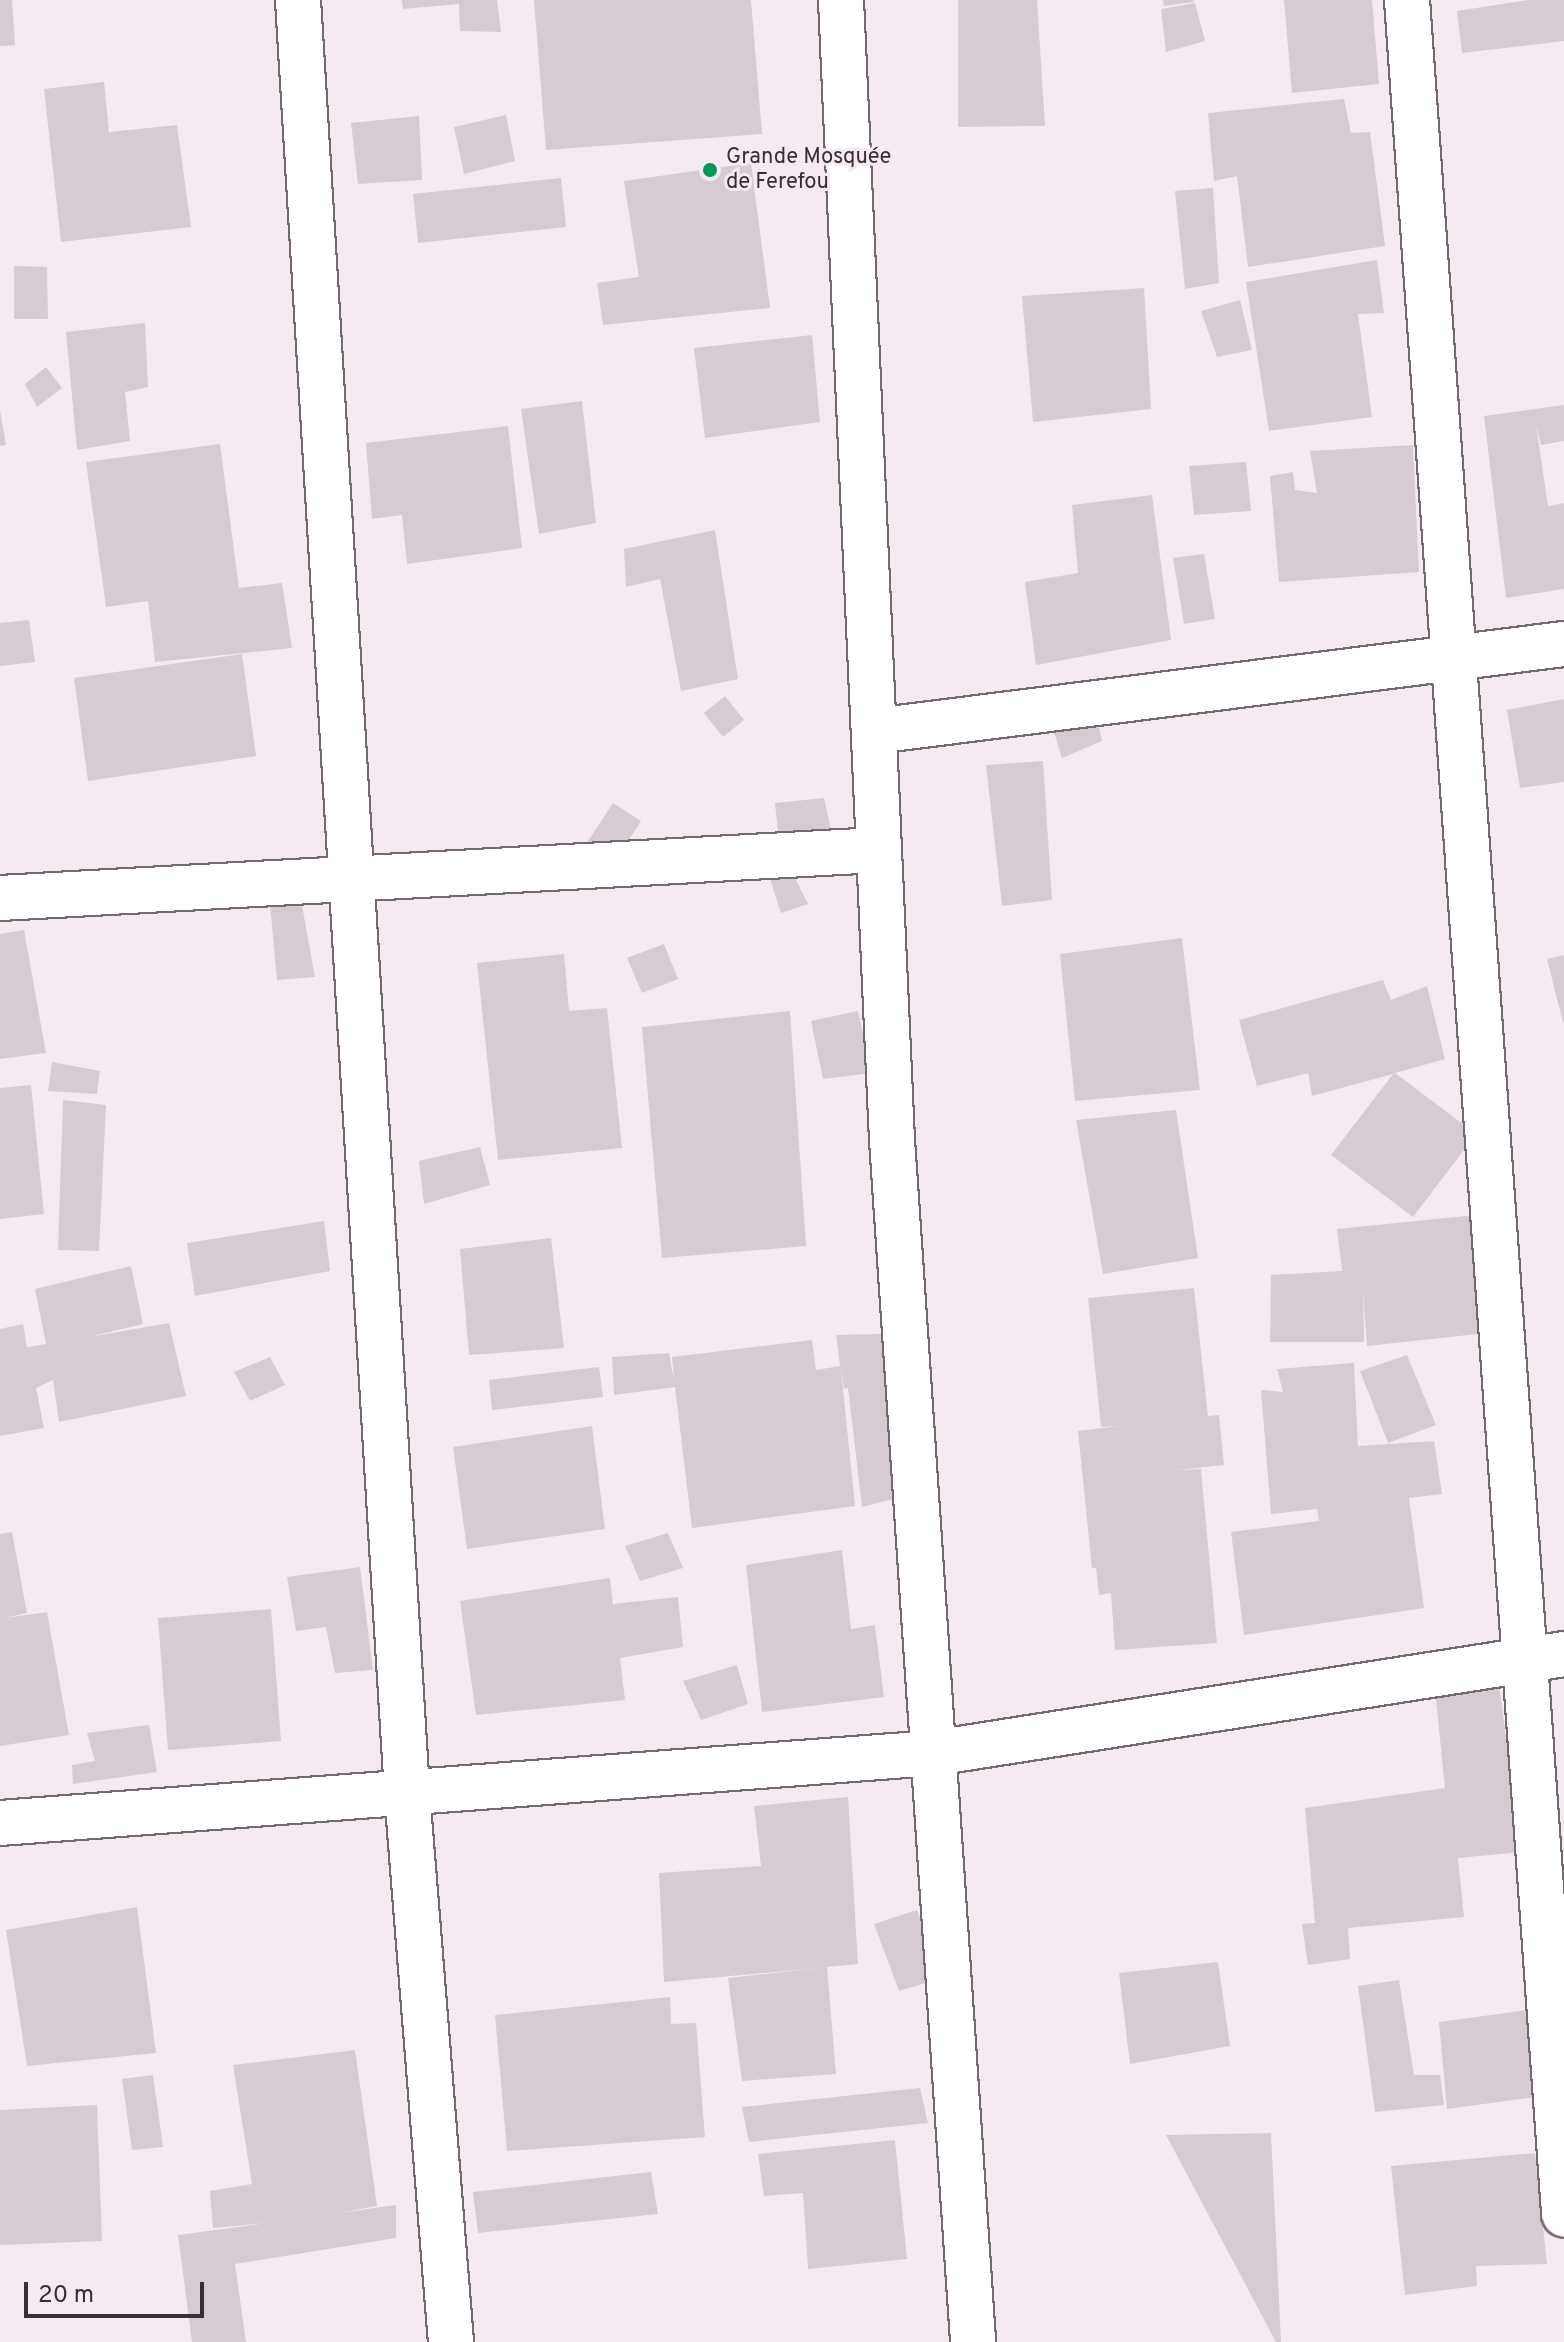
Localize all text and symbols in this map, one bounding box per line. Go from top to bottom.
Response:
place label: Grande Mosquée de Ferefou [726,144,891,196]
marker: Grande Mosquée de Ferefou [701,161,719,179]
scale bar [28,2266,208,2316]
text: 20 m [38,2281,94,2311]

